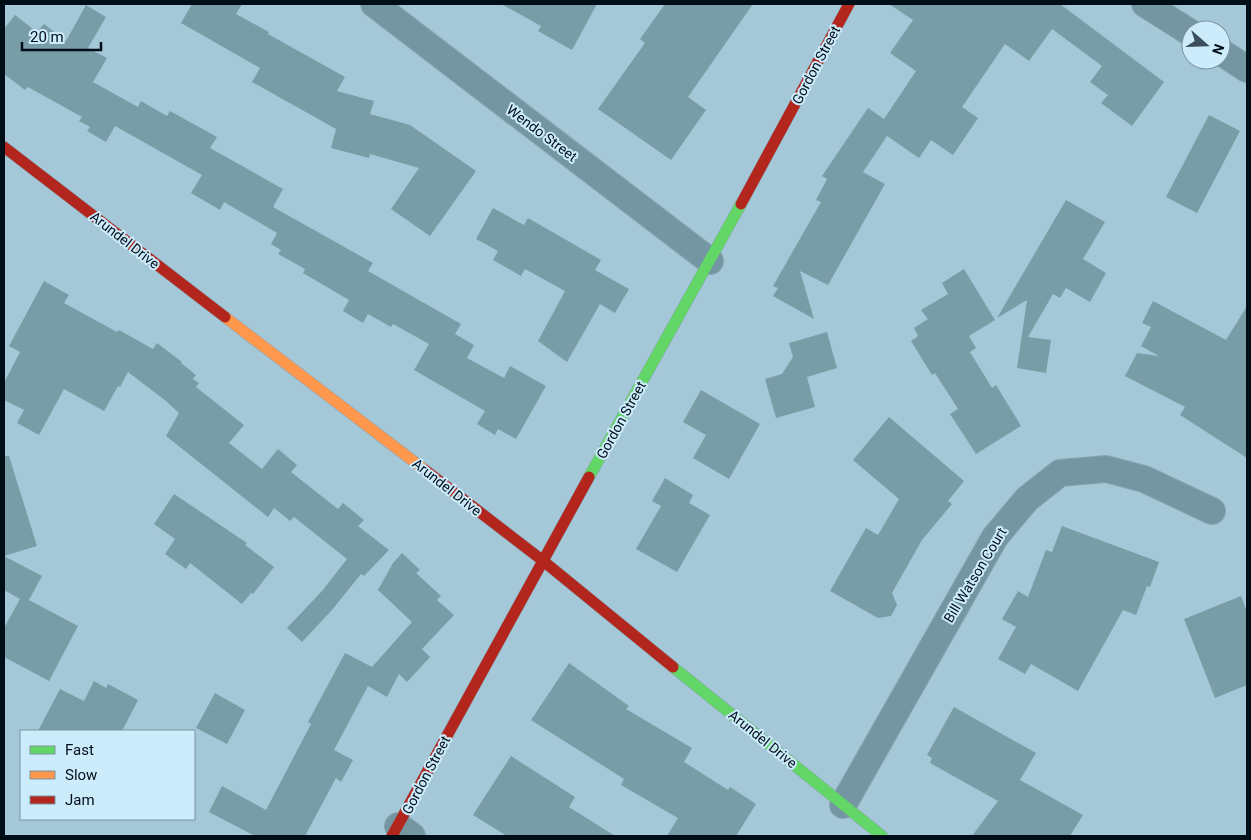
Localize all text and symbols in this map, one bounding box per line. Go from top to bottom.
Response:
scale bar [22,20,101,52]
north arrow [1181,20,1231,70]
street label: Gordon Street [789,23,843,107]
text: 20 m [30,28,64,46]
text: N [1209,42,1227,57]
street label: Wendo Street [504,101,581,165]
street label: Arundel Drive [87,208,163,272]
street label: Gordon Street [593,378,649,462]
street label: Arundel Drive [409,455,485,519]
street label: Bill Watson Court [940,524,1010,625]
street label: Arundel Drive [726,707,800,771]
legend [20,730,195,820]
street label: Gordon Street [399,733,453,817]
text: Fast [65,741,94,759]
text: Slow [65,766,97,784]
text: Jam [65,791,95,809]

